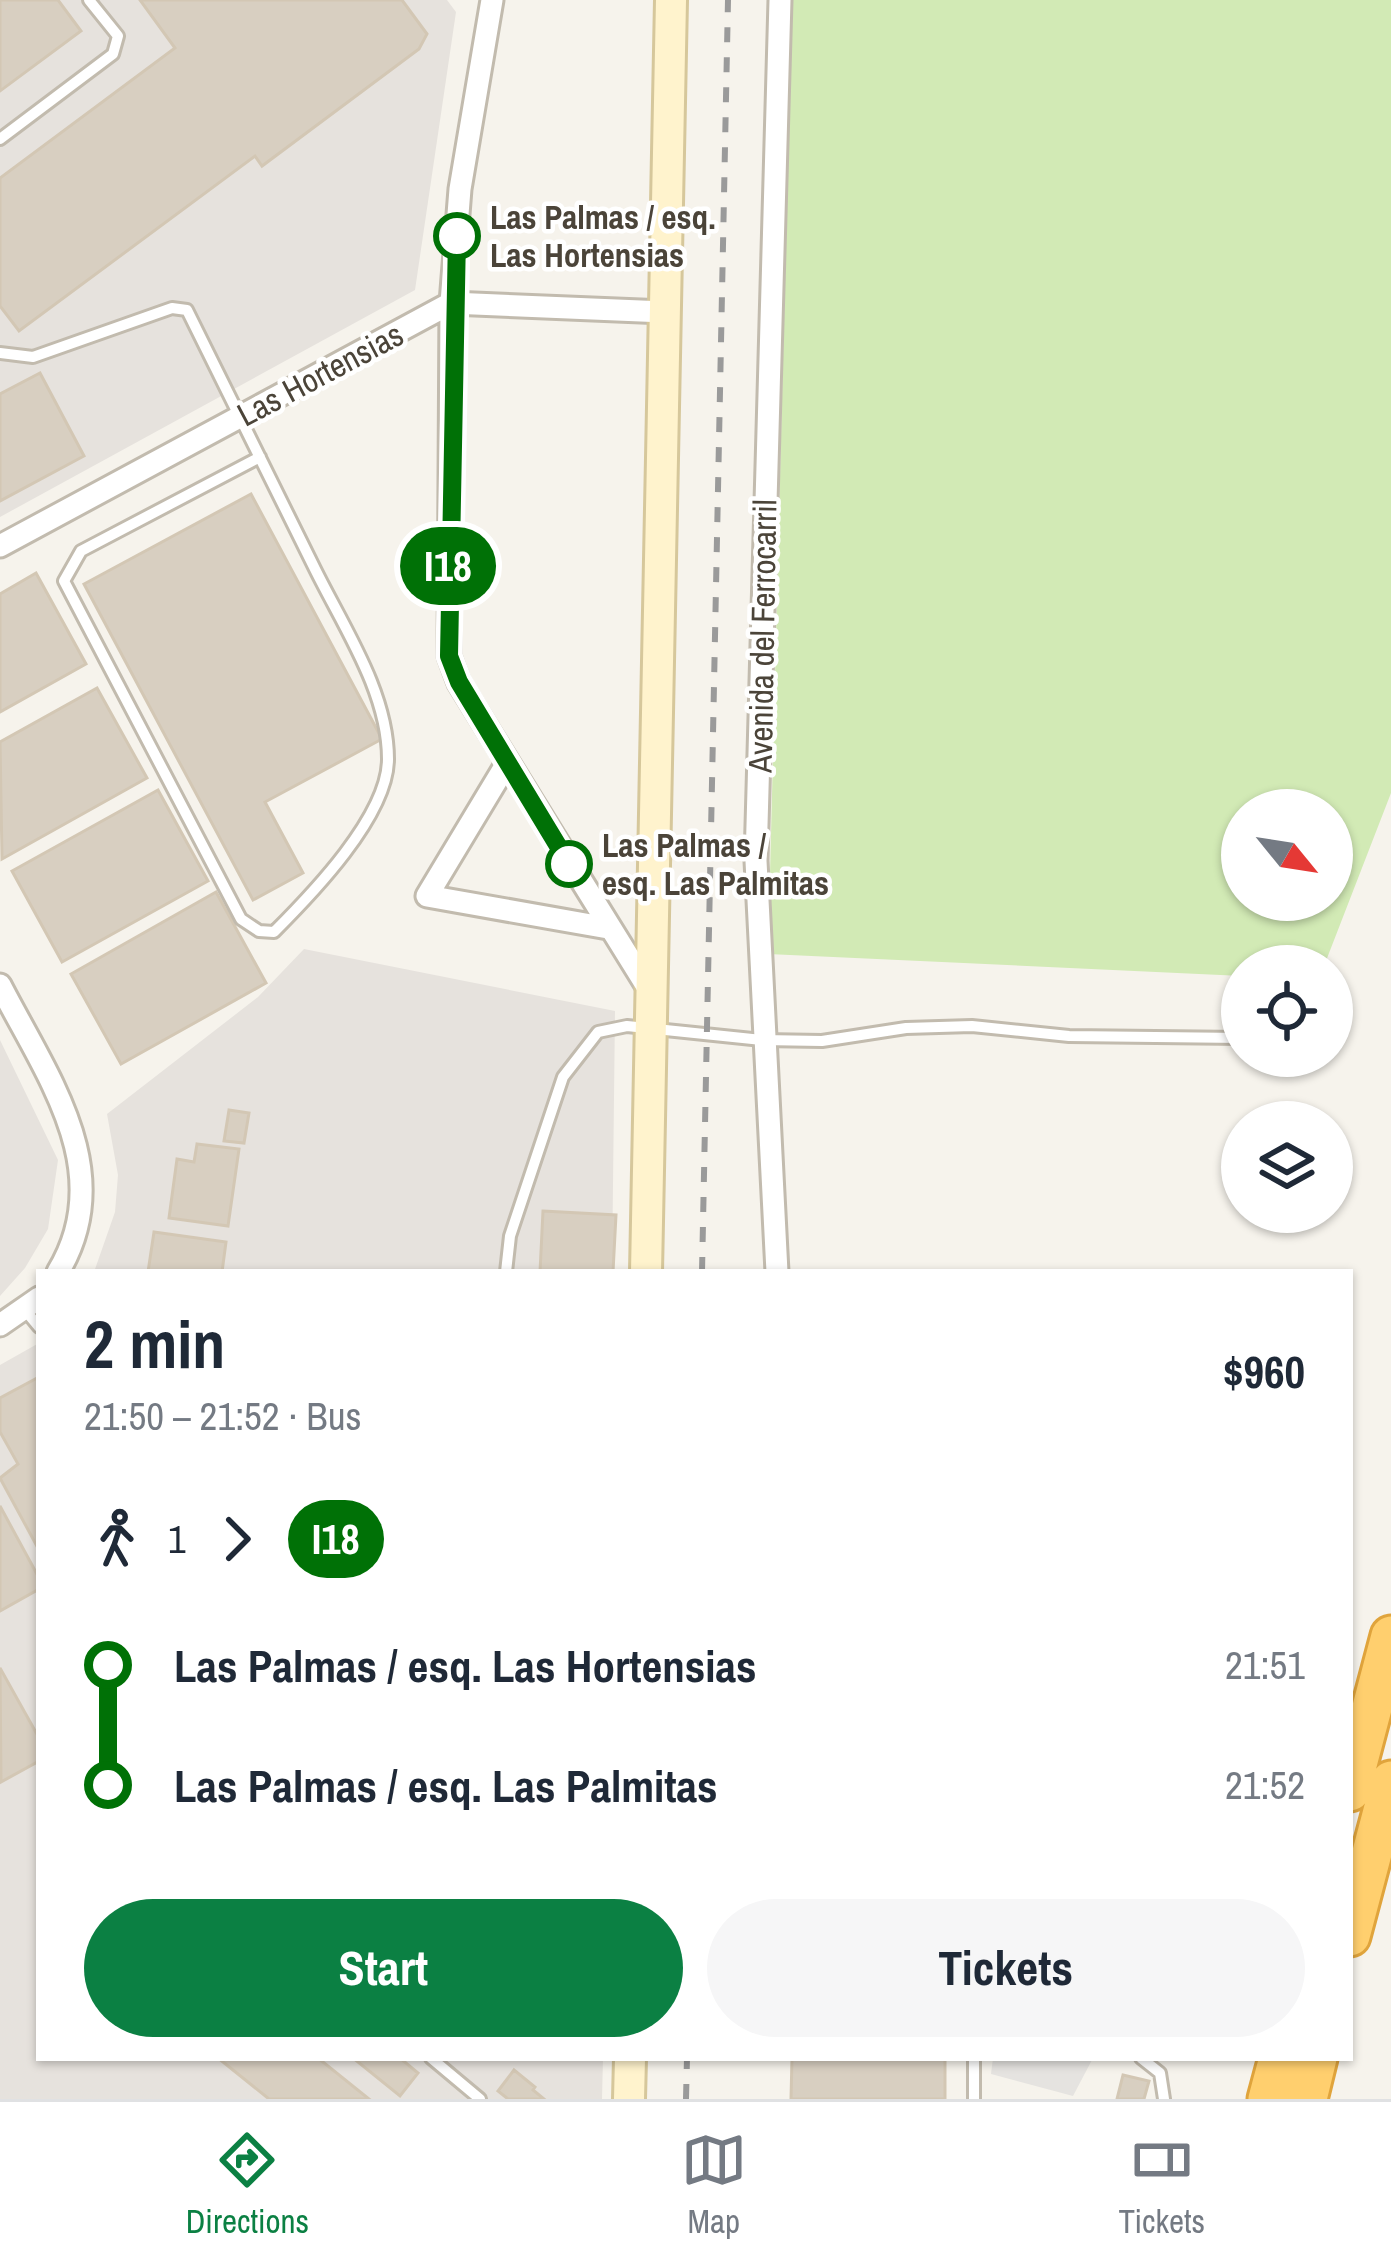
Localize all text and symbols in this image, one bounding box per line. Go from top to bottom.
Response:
place label: Las Palmas / esq. Las Hortensias [490,195,716,277]
marker: Las Palmas / esq. Las Hortensias [435,214,479,258]
street label: Las Hortensias [229,312,411,436]
street label: Avenida del Ferrocarril [738,499,786,774]
line badge: I18 [379,527,517,605]
text: I18 [424,538,472,594]
north arrow [1221,789,1353,921]
map controls [1221,789,1353,1233]
place label: Las Palmas / esq. Las Palmitas [602,823,829,905]
marker: Las Palmas / esq. Las Palmitas [547,842,591,886]
button: locate [1221,945,1353,1077]
button: layers [1221,1101,1353,1233]
text: 2 min [84,1300,225,1389]
text: $960 [1223,1341,1305,1402]
text: 21:50 – 21:52 · Bus [84,1390,361,1442]
icon: walk [84,1506,150,1572]
icon: forward [204,1506,270,1572]
text: I18 [312,1511,360,1567]
text: 1 [168,1513,186,1565]
text: Las Palmas / esq. Las Hortensias [174,1635,757,1696]
text: 21:51 [1225,1639,1305,1691]
text: Las Palmas / esq. Las Palmitas [174,1755,718,1816]
text: 21:52 [1225,1759,1305,1811]
button: Start [84,1899,683,2037]
button: Tickets [707,1899,1305,2037]
tab: Directions [186,2127,309,2243]
tab: Map [681,2127,747,2243]
tab: Tickets [1119,2127,1205,2243]

